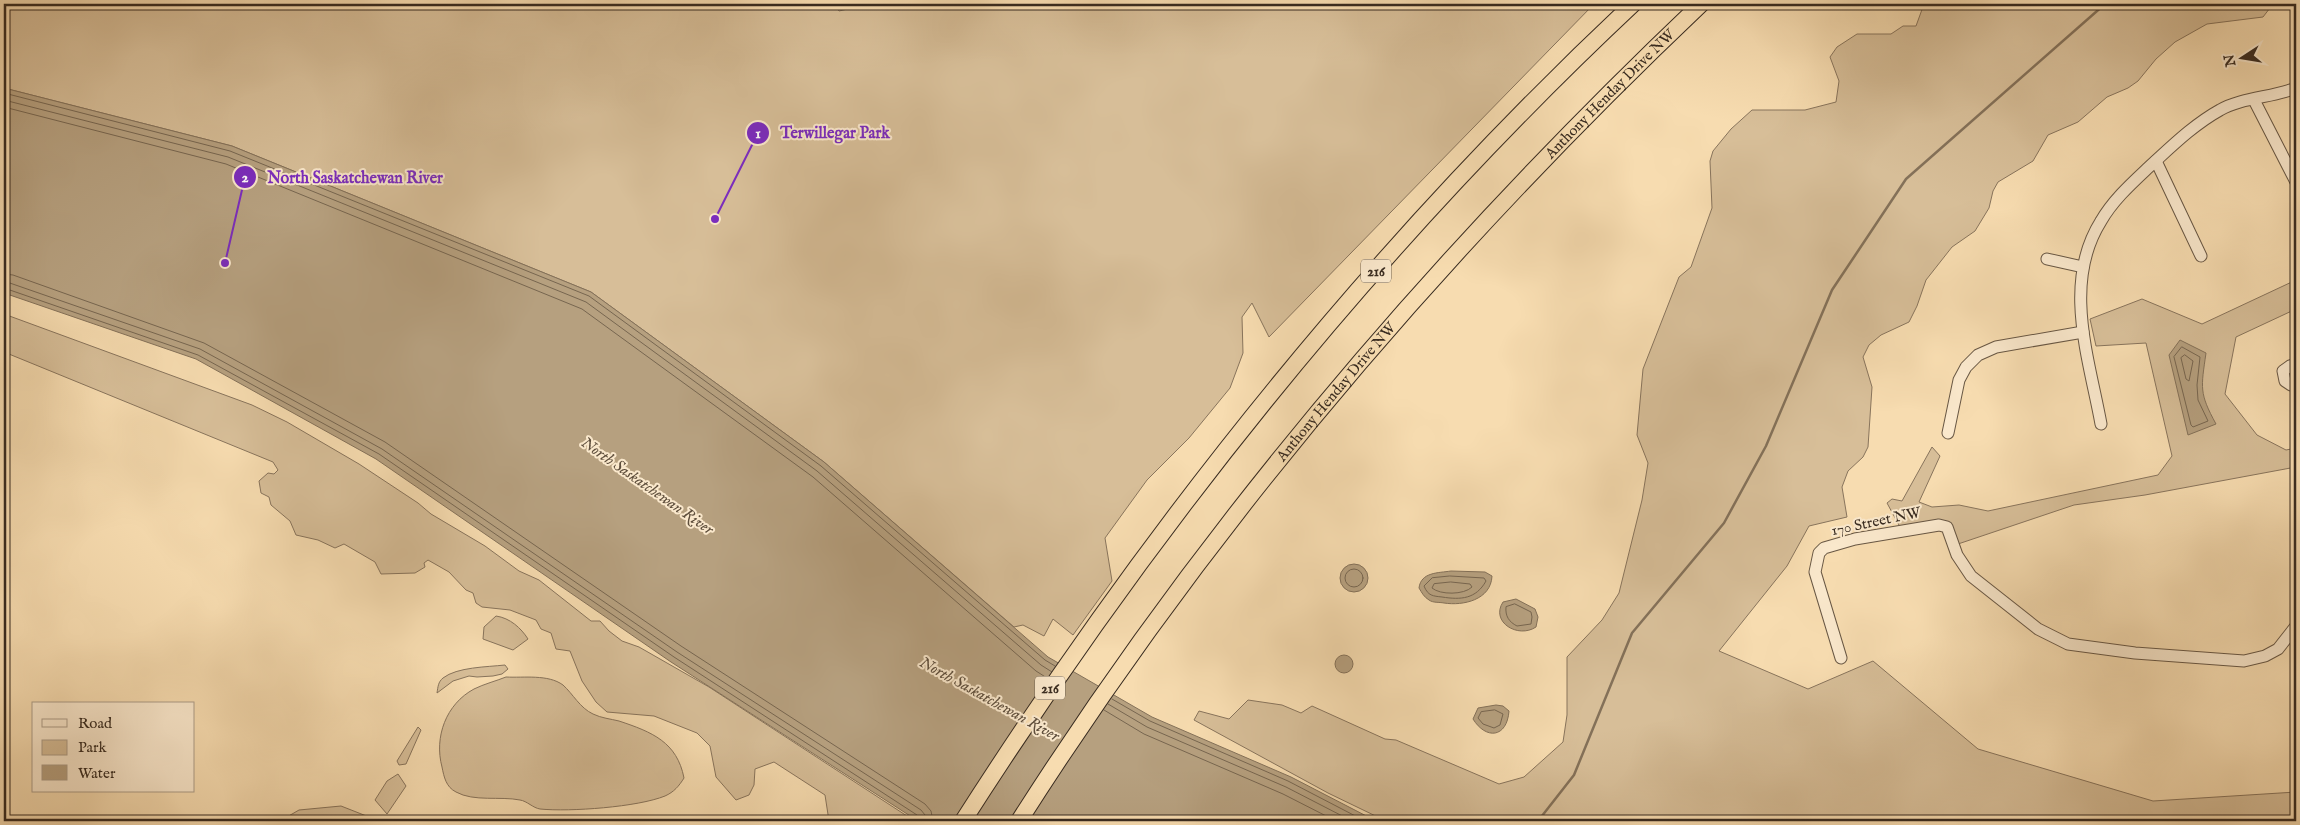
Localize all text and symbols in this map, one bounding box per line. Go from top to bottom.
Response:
street label: Anthony Henday Drive NW [1541,25,1680,164]
north arrow [2218,32,2268,82]
text: N [2220,53,2241,69]
callout: Terwillegar Park [745,117,900,148]
text: 1 [755,124,761,143]
text: Terwillegar Park [779,124,890,144]
callout: North Saskatchewan River [232,162,453,193]
text: 2 [241,168,249,187]
text: North Saskatchewan River [266,169,443,189]
road number: 216 [1361,260,1391,282]
street label: Anthony Henday Drive NW [1272,318,1401,466]
water label: North Saskatchewan River [577,433,718,541]
street label: 170 Street NW [1830,503,1923,540]
water label: North Saskatchewan River [915,653,1064,747]
road number: 216 [1035,676,1065,700]
legend [32,702,195,792]
text: Road [78,714,113,733]
text: Park [78,738,108,757]
text: Water [78,764,116,783]

